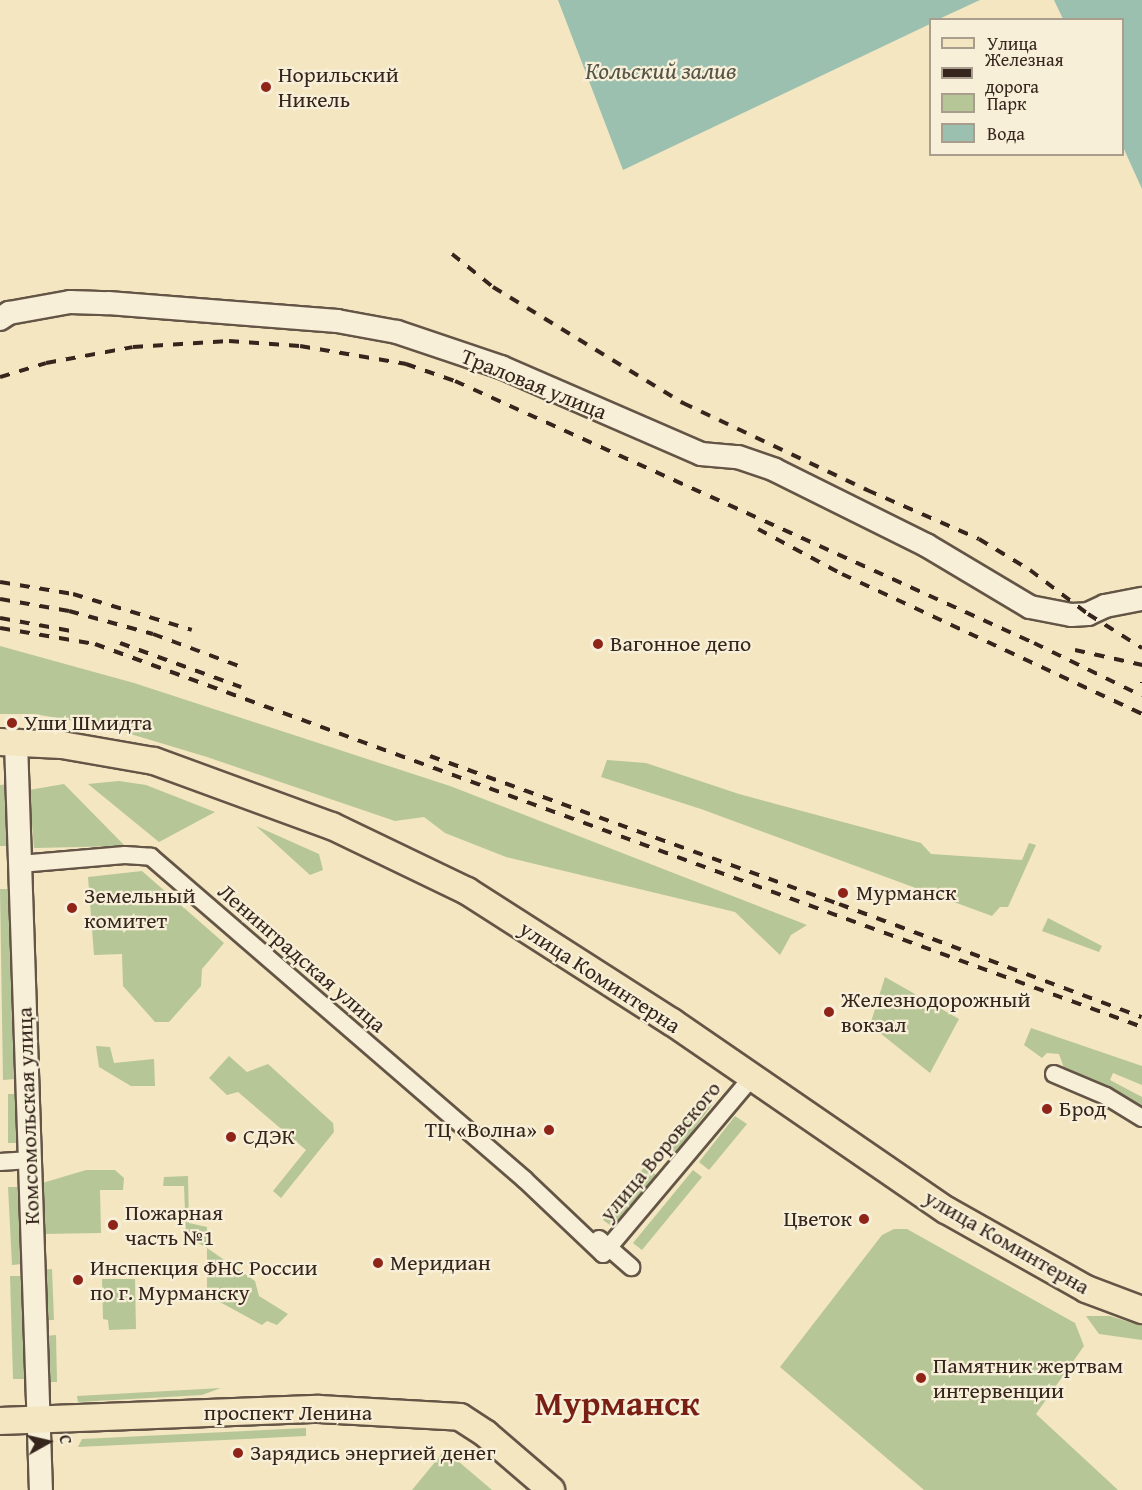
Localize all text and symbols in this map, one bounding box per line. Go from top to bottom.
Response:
legend [929,18,1124,156]
text: Улица [987,30,1037,57]
text: Железная дорога [985,46,1064,100]
water label: Кольский залив [585,57,737,85]
place label: Норильский Никель [278,61,399,112]
marker: Норильский Никель [259,80,273,94]
text: Парк [987,90,1026,117]
text: Вода [987,120,1025,147]
street label: Траловая улица [457,343,611,425]
place label: Вагонное депо [610,631,751,657]
marker: Вагонное депо [591,637,605,651]
place label: Уши Шмидта [24,710,152,736]
marker: Уши Шмидта [5,716,19,730]
street label: Ленинградская улица [213,878,391,1038]
place label: Мурманск [856,880,957,906]
place label: Земельный комитет [84,882,195,933]
marker: Мурманск [834,884,852,902]
marker: Земельный комитет [65,901,79,915]
street label: улица Коминтерна [515,915,685,1039]
place label: Железнодорожный вокзал [841,986,1030,1038]
marker: Железнодорожный вокзал [822,1005,836,1019]
street label: Комсомольская улица [11,1007,45,1225]
street label: улица Воровского [594,1076,726,1226]
place label: Брод [1059,1096,1107,1122]
marker: Брод [1040,1102,1054,1116]
place label: ТЦ «Волна» [425,1117,537,1143]
marker: ТЦ «Волна» [542,1123,556,1137]
place label: СДЭК [243,1124,295,1150]
marker: СДЭК [224,1130,238,1144]
street label: улица Коминтерна [920,1184,1094,1300]
place label: Пожарная часть №1 [125,1199,223,1250]
place label: Цветок [783,1206,852,1232]
marker: Цветок [857,1212,871,1226]
marker: Пожарная часть №1 [106,1218,120,1232]
place label: Меридиан [390,1250,491,1276]
place label: Инспекция ФНС России по г. Мурманску [90,1254,318,1306]
marker: Меридиан [371,1256,385,1270]
marker: Инспекция ФНС России по г. Мурманску [71,1273,85,1287]
place label: Памятник жертвам интервенции [933,1352,1123,1404]
marker: Памятник жертвам интервенции [914,1371,928,1385]
district label: Мурманск [535,1383,699,1423]
street label: проспект Ленина [204,1400,372,1426]
north arrow [18,1412,78,1472]
text: С [53,1433,78,1446]
place label: Зарядись энергией денег [250,1440,495,1466]
marker: Зарядись энергией денег [231,1446,245,1460]

